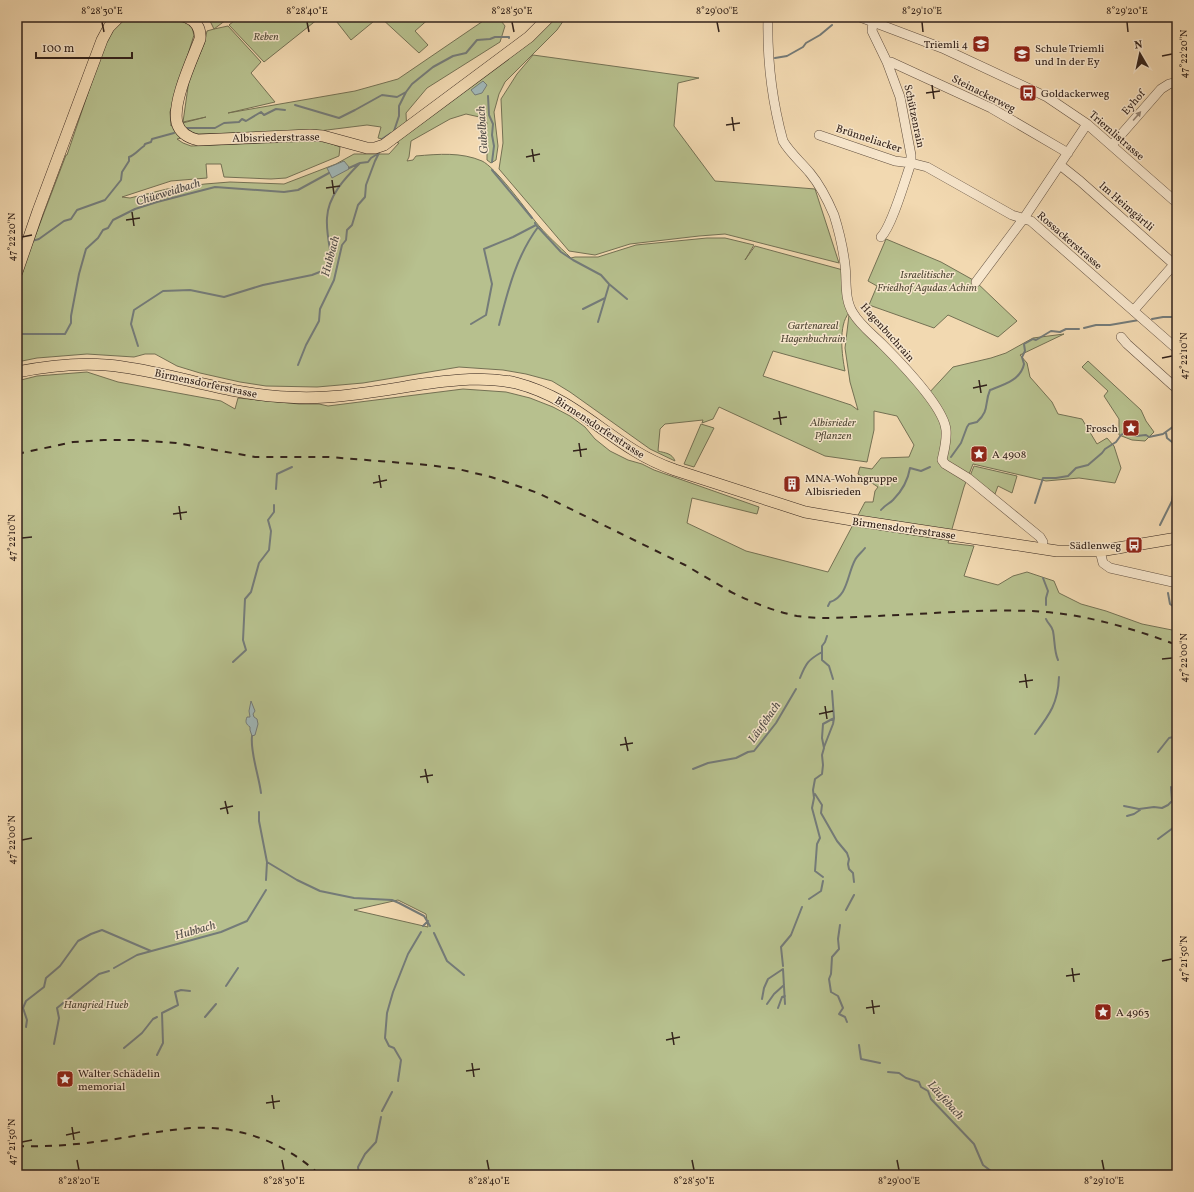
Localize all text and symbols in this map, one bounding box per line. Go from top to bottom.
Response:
text: 8°28'30"E [81,4,123,18]
text: 8°28'40"E [286,4,328,18]
text: 8°28'50"E [491,4,533,18]
text: 8°29'00"E [696,4,738,18]
text: 8°29'10"E [902,4,942,18]
text: 8°29'20"E [1106,4,1148,18]
text: 47°22'20"N [1177,29,1191,78]
park label: Reben [253,30,279,45]
scale bar [36,34,132,60]
school or university icon: Triemli 4 [971,34,991,54]
north arrow [1120,34,1160,74]
place label: Triemli 4 [924,38,968,53]
text: N [1134,38,1144,54]
text: 100 m [42,41,75,57]
place label: Schule Triemli und In der Ey [1035,42,1104,70]
school or university icon: Schule Triemli und In der Ey [1012,44,1032,64]
street label: Steinackerweg [949,72,1018,117]
street label: Schützenrain [899,83,928,150]
bus stop icon: Goldackerweg [1018,83,1038,103]
street label: Eyhof [1119,86,1150,119]
place label: Goldackerweg [1041,87,1110,102]
water label: Gubelbach [473,105,493,155]
street label: Triemlistrasse [1085,108,1147,164]
one-way arrow [1133,111,1142,121]
street label: Brünneliacker [834,122,904,157]
street label: Albisriederstrasse [232,130,320,147]
water label: Chüeweidbach [134,176,203,210]
street label: Im Heimgärtli [1095,179,1157,235]
street label: Rossackerstrasse [1033,209,1105,274]
text: 47°22'20"N [5,212,19,261]
water label: Hubbach [318,234,344,278]
park label: Israelitischer Friedhof Agudas Achim [877,268,978,296]
street label: Hagenbuchrain [856,300,918,366]
park label: Gartenareal Hagenbuchrain [780,319,846,347]
text: 47°22'10"N [1177,332,1191,380]
street label: Birmensdorferstrasse [153,366,258,403]
street label: Birmensdorferstrasse [551,393,647,463]
park label: Albisrieder Pflanzen [809,416,857,444]
place icon: Frosch [1121,418,1141,438]
place label: Frosch [1086,422,1118,437]
place icon: A 4908 [969,444,989,464]
place label: A 4908 [992,448,1027,463]
place label: MNA-Wohngruppe Albisrieden [805,472,898,500]
building icon: MNA-Wohngruppe Albisrieden [782,474,802,494]
text: 47°22'10"N [5,514,19,562]
street label: Birmensdorferstrasse [851,515,957,544]
bus stop icon: Sädlenweg [1124,535,1144,555]
place label: Sädlenweg [1069,539,1121,554]
text: 47°22'00"N [1177,633,1191,683]
water label: Läufebach [745,699,785,747]
text: 47°22'00"N [5,815,19,865]
water label: Hubbach [173,918,218,944]
text: 47°21'50"N [1177,935,1191,982]
park label: Hangried Hueb [64,998,129,1013]
place icon: A 4963 [1093,1002,1113,1022]
place label: A 4963 [1116,1006,1150,1021]
place label: Walter Schädelin memorial [78,1067,161,1095]
place icon: Walter Schädelin memorial [55,1069,75,1089]
water label: Läufebach [923,1078,967,1124]
text: 47°21'50"N [5,1118,19,1165]
text: 8°28'20"E [58,1174,100,1188]
text: 8°28'30"E [263,1174,305,1188]
text: 8°28'40"E [468,1174,510,1188]
text: 8°28'50"E [673,1174,715,1188]
text: 8°29'00"E [878,1174,920,1188]
text: 8°29'10"E [1084,1174,1124,1188]

